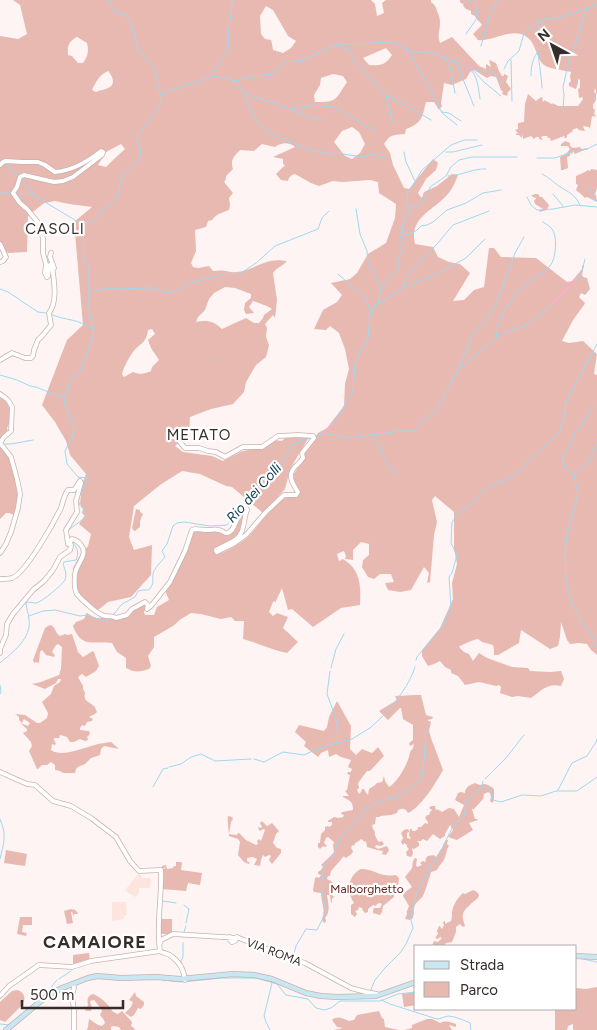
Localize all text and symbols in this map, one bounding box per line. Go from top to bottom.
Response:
north arrow [527,20,577,70]
text: N [534,25,554,45]
district label: CASOLI [25,220,85,238]
district label: METATO [167,426,231,444]
water label: Rio dei Colli [223,459,286,526]
park label: Malborghetto [330,882,404,896]
district label: CAMAIORE [43,931,147,953]
street label: VIA ROMA [245,935,303,969]
legend [414,945,577,1010]
text: Strada [460,956,504,974]
scale bar [22,978,124,1010]
text: Parco [460,981,498,999]
text: 500 m [30,986,74,1004]

